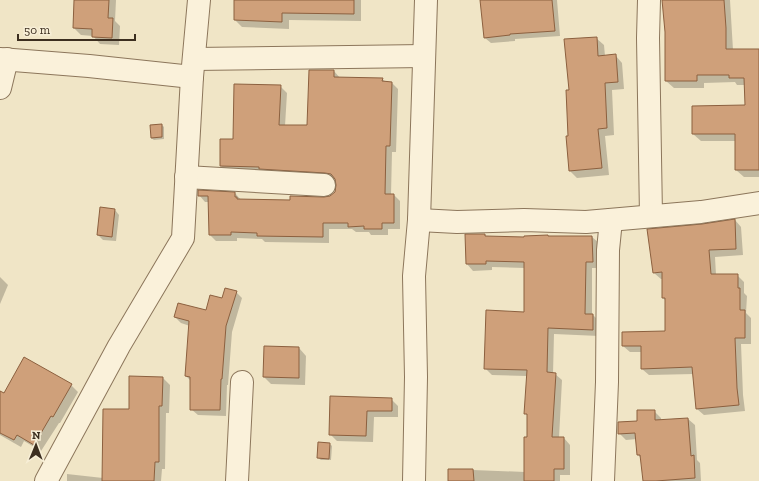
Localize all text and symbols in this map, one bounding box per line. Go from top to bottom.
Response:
scale bar [18,16,135,42]
text: 50 m [24,23,51,37]
north arrow [16,425,56,465]
text: N [32,429,41,442]

